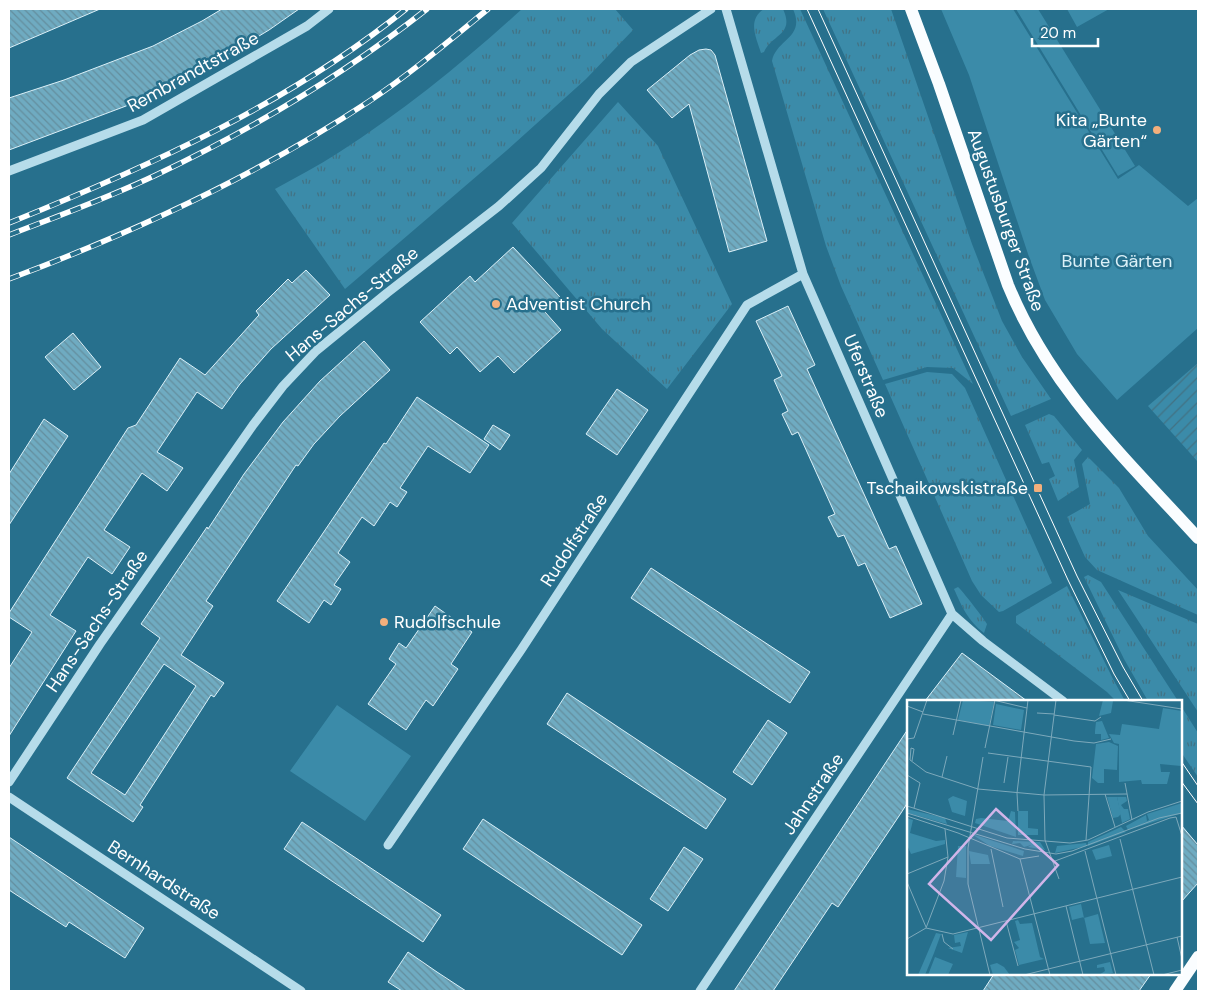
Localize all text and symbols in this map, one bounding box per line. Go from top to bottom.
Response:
scale bar [1032,15,1098,47]
text: 20 m [1040,23,1076,43]
street label: Rembrandtstraße [123,26,263,118]
place label: Kita „Bunte Gärten“ [1056,108,1147,153]
marker: Kita „Bunte Gärten“ [1151,124,1163,136]
street label: Augustusburger Straße [962,125,1050,315]
street label: Hans-Sachs-Straße [280,241,424,367]
park label: Bunte Gärten [1062,249,1172,273]
place label: Adventist Church [506,292,651,316]
marker: Adventist Church [490,298,502,310]
street label: Uferstraße [838,331,894,421]
place label: Tschaikowskistraße [866,476,1028,500]
marker: Tschaikowskistraße [1032,482,1044,494]
street label: Rudolfstraße [535,489,613,591]
street label: Hans-Sachs-Straße [40,545,154,697]
place label: Rudolfschule [394,610,501,634]
marker: Rudolfschule [378,616,390,628]
inset map [907,700,1182,975]
street label: Jahnstraße [777,749,849,839]
street label: Bernhardstraße [103,835,225,925]

